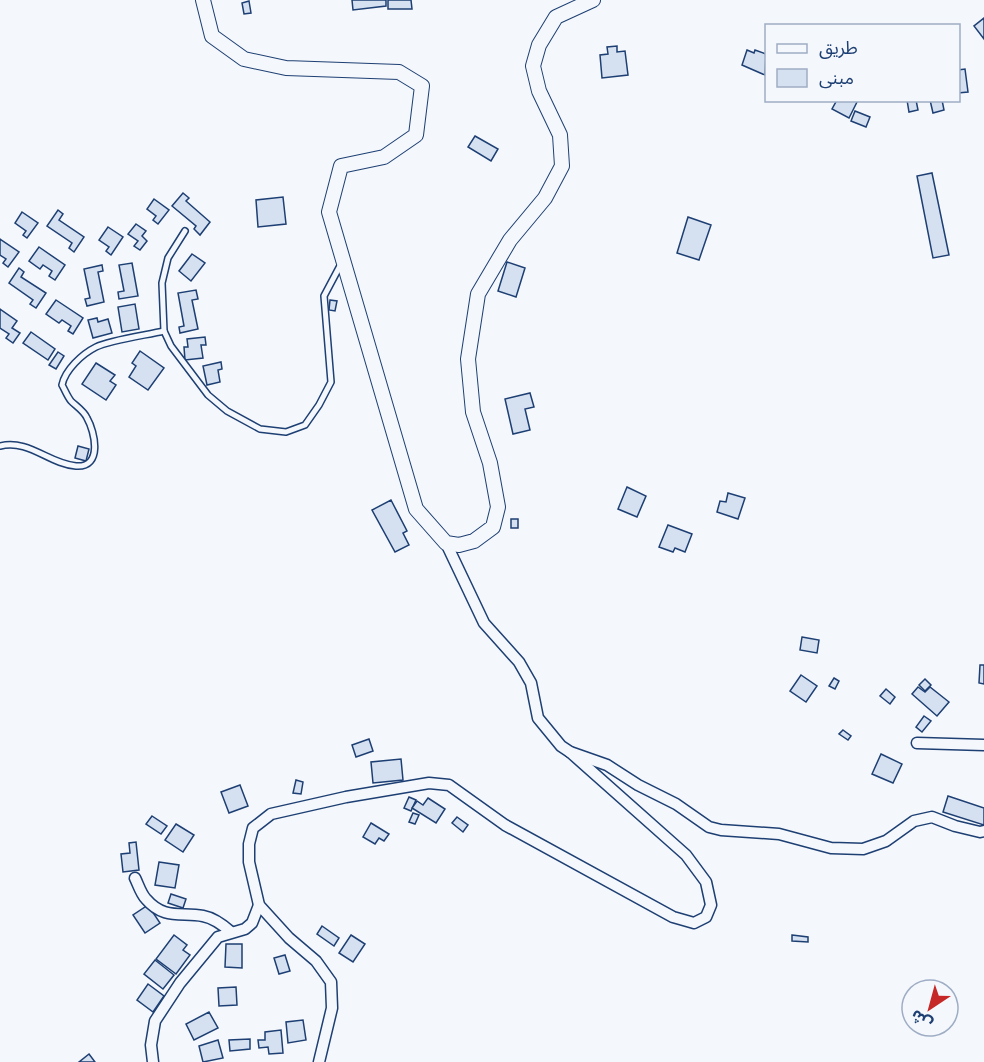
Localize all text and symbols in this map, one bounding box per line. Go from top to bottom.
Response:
legend [765,24,960,102]
text: طريق [819,36,858,59]
text: مبنى [819,66,854,89]
north arrow [900,978,960,1038]
text: ش [906,1006,936,1035]

